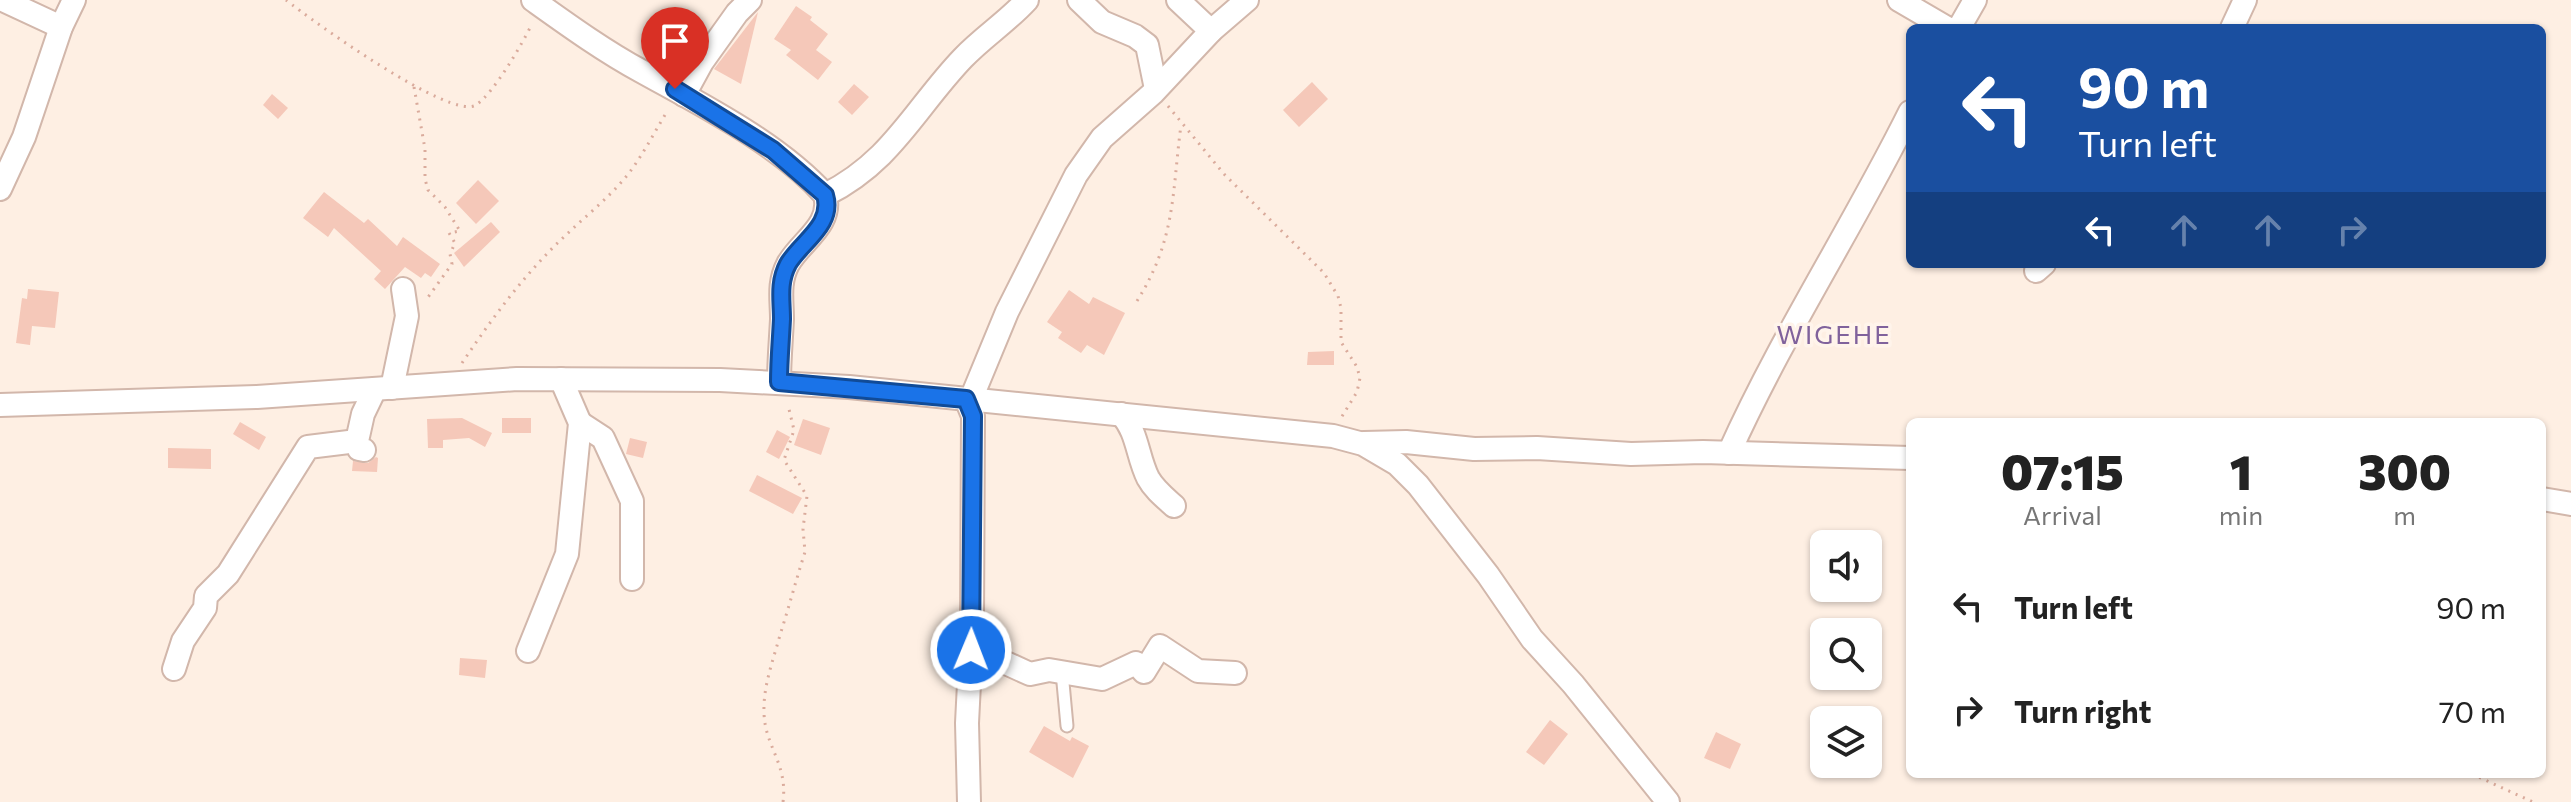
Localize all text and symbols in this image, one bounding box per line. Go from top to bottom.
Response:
pin [641,7,709,89]
icon: arrive [653,19,697,63]
text: 90 m [2078,51,2209,120]
icon: left [1946,56,2050,160]
text: Turn left [2078,120,2217,164]
icon: left [2078,208,2122,252]
icon: ahead [2162,208,2206,252]
icon: ahead [2246,208,2290,252]
icon: right [2330,208,2374,252]
district label: WIGEHE [1776,318,1892,349]
text: 07:15 [2001,441,2124,500]
text: 1 [2230,441,2252,500]
text: 300 [2358,441,2451,500]
text: Arrival [2023,499,2102,530]
text: min [2219,499,2263,530]
text: m [2393,499,2416,530]
map controls [1810,530,1882,778]
button: sound [1810,530,1882,602]
icon: left [1946,584,1990,628]
text: Turn left [2014,588,2133,625]
text: 90 m [2436,588,2506,625]
position arrow [929,608,1013,692]
button: search [1810,618,1882,690]
icon: right [1946,688,1990,732]
text: Turn right [2014,692,2151,729]
text: 70 m [2439,692,2506,729]
button: layers [1810,706,1882,778]

